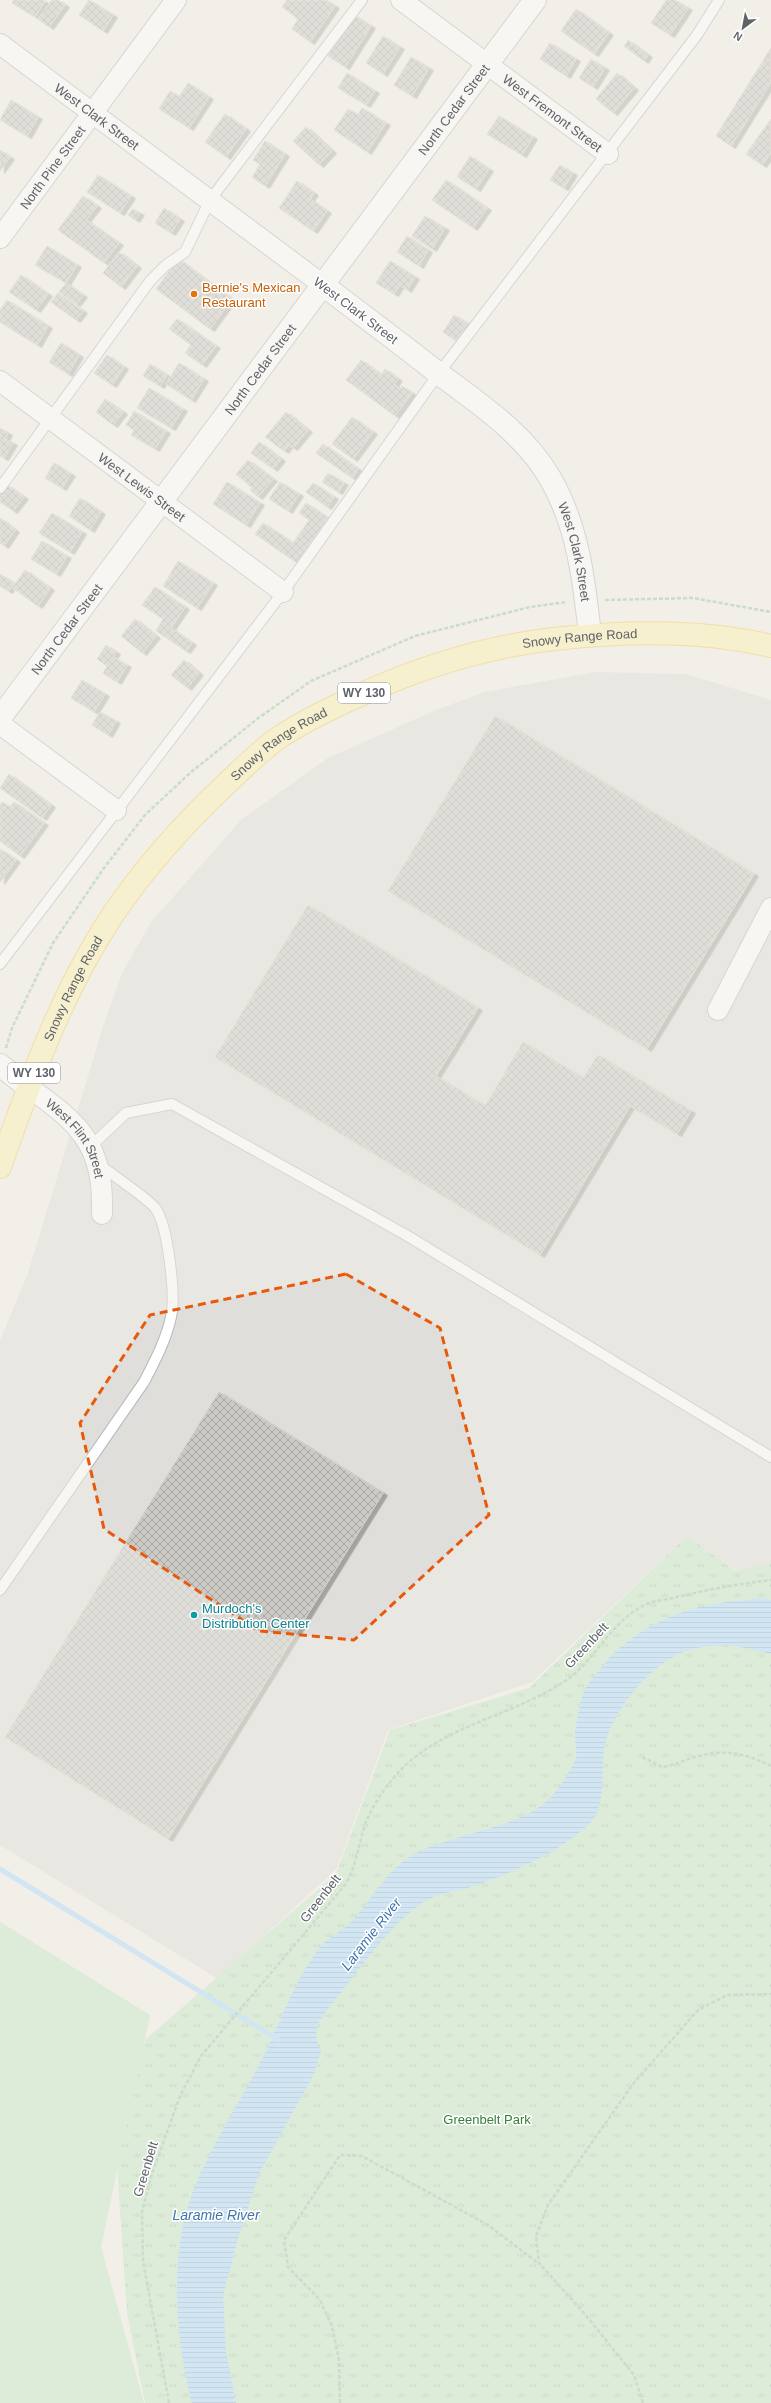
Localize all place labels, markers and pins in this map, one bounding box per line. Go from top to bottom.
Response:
place label: Bernie's Mexican Restaurant [202,280,301,310]
marker: Bernie's Mexican Restaurant [189,289,199,299]
place label: Murdoch's Distribution Center [202,1601,310,1631]
marker: Murdoch's Distribution Center [189,1610,199,1620]

